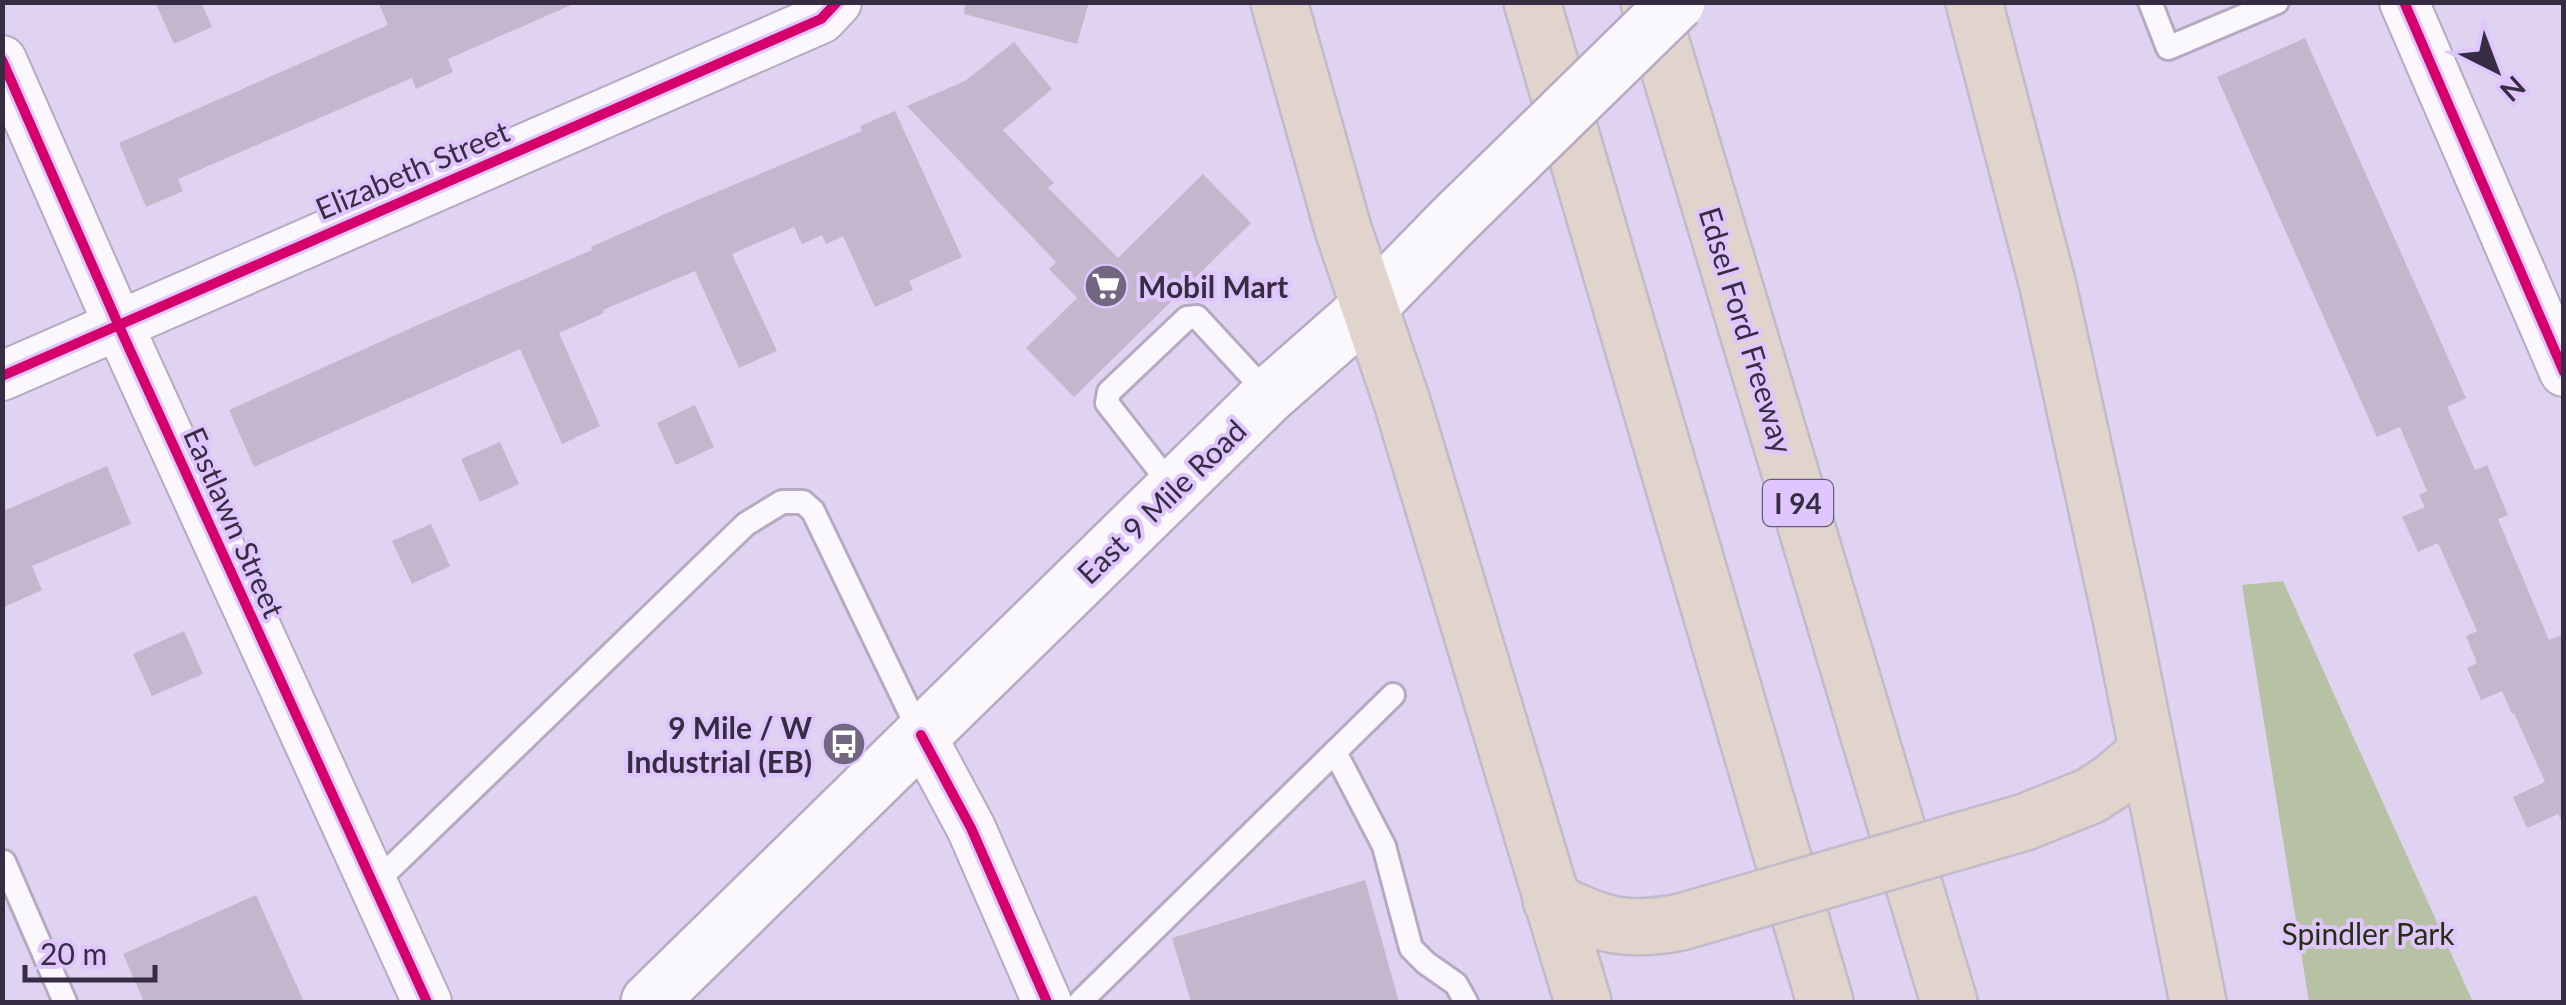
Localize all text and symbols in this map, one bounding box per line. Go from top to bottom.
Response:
north arrow [2446,20,2546,120]
text: N [2494,69,2533,109]
street label: Elizabeth Street [310,112,514,226]
street label: Edsel Ford Freeway [1692,203,1802,458]
supermarket icon: Mobil Mart [1083,263,1129,309]
place label: Mobil Mart [1138,268,1288,304]
street label: East 9 Mile Road [1069,411,1253,591]
street label: Eastlawn Street [177,421,293,623]
road number: I 94 [1763,480,1833,526]
place label: 9 Mile / W Industrial (EB) [626,709,812,779]
bus stop icon: 9 Mile / W Industrial (EB) [821,721,867,767]
park label: Spindler Park [2282,915,2455,951]
scale bar [25,920,155,982]
text: 20 m [40,935,107,971]

